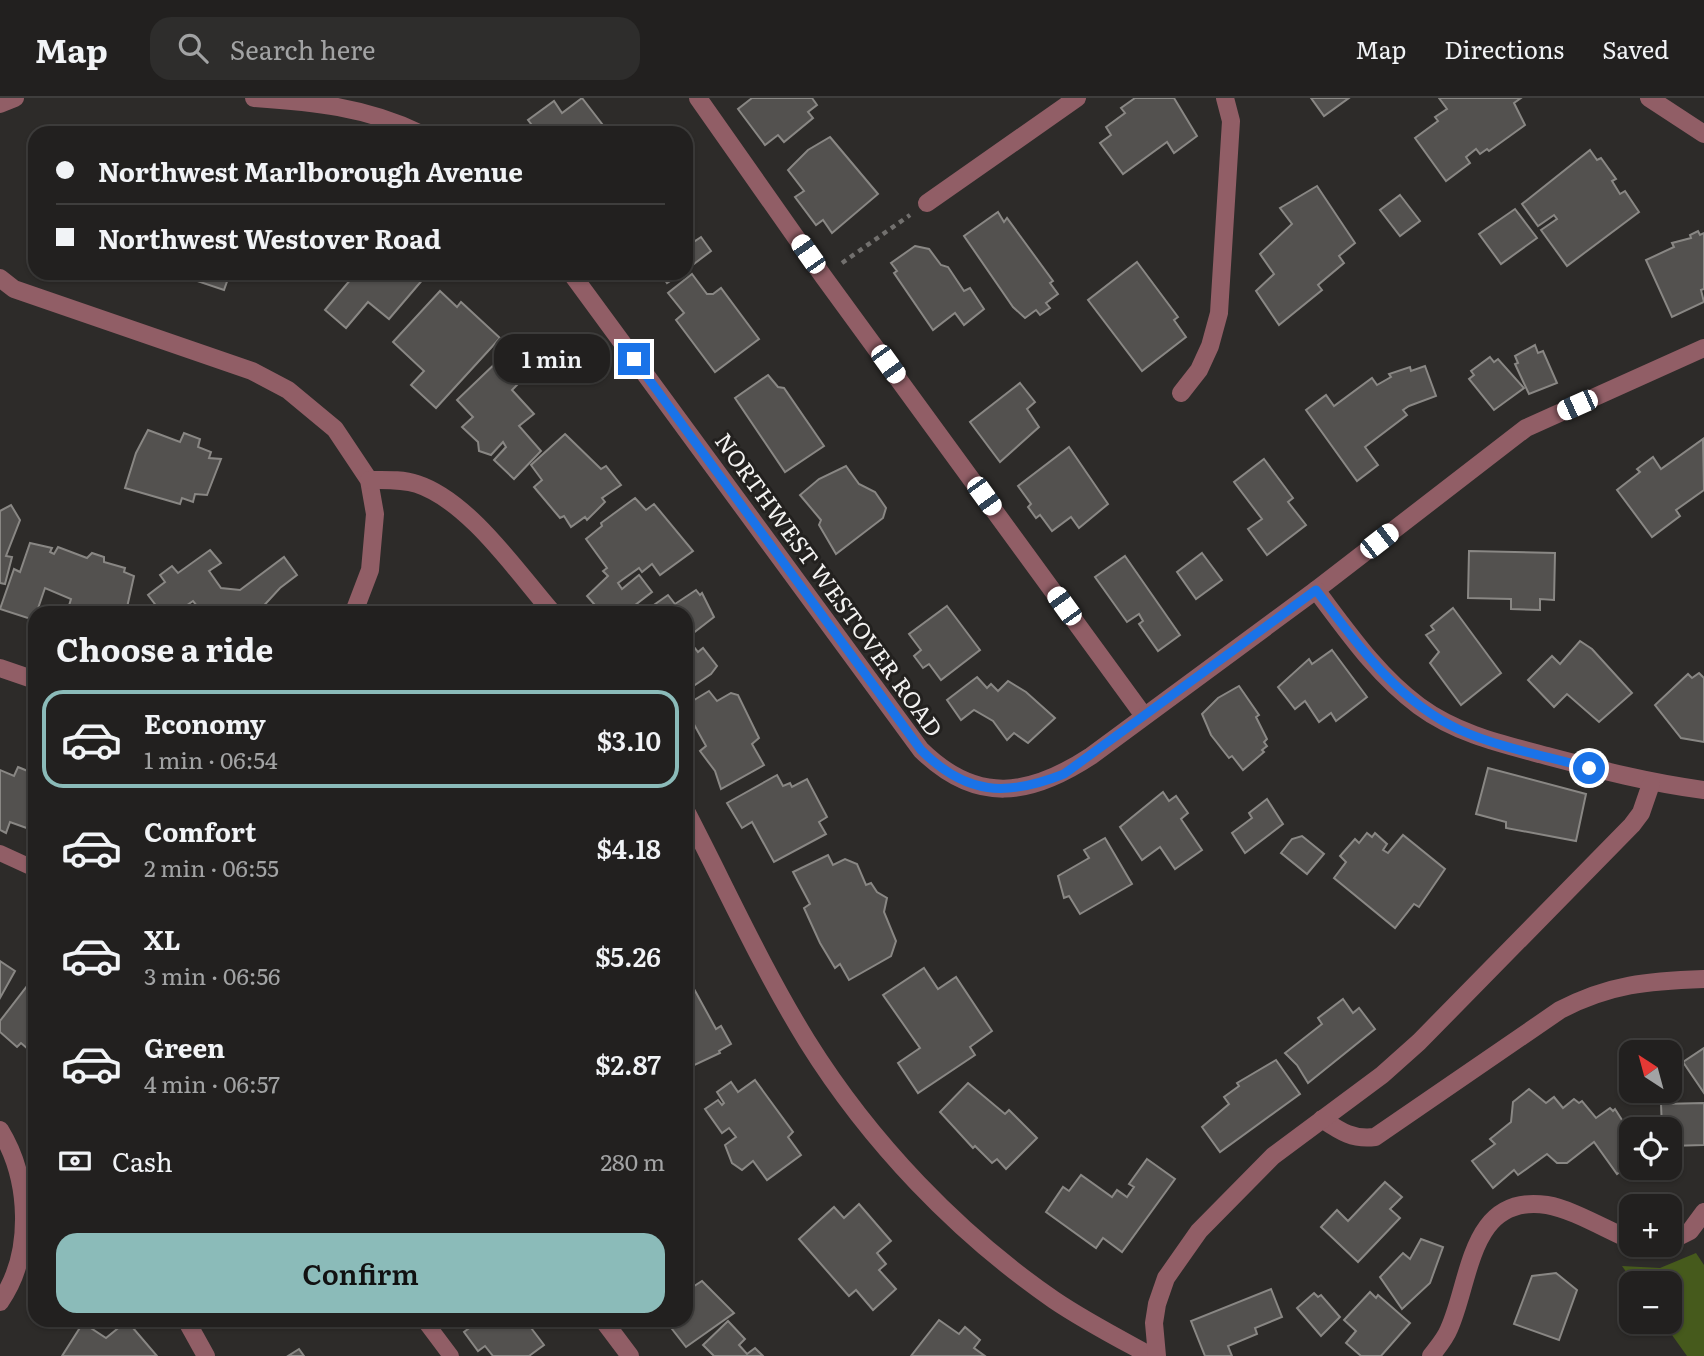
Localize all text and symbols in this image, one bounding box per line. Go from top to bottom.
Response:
search box [150,17,640,80]
text: Map [35,24,108,73]
icon: search [174,29,212,67]
text: Search here [230,29,376,68]
text: Map [1355,31,1406,66]
text: Directions [1444,31,1564,66]
text: Saved [1602,31,1669,66]
text: Northwest Marlborough Avenue [98,151,523,190]
text: Northwest Westover Road [98,218,441,257]
car [788,231,829,277]
callout: 1 min [494,334,610,384]
text: 1 min [522,341,582,375]
car [868,341,909,387]
route end [618,343,650,375]
car [1554,387,1601,423]
street label: NORTHWEST WESTOVER ROAD [708,425,952,743]
car [964,473,1005,519]
car [1356,520,1403,562]
car [1044,583,1085,629]
text: Choose a ride [56,624,273,672]
text: Economy [144,703,266,742]
icon: car [60,708,123,771]
text: $3.10 [597,720,661,759]
text: 1 min · 06:54 [144,742,278,776]
route start [1573,752,1605,784]
text: Comfort [144,811,256,850]
icon: car [60,816,123,879]
text: $4.18 [597,828,661,867]
text: 2 min · 06:55 [144,850,279,884]
text: XL [144,919,181,958]
icon: car [60,924,123,987]
text: $5.26 [595,936,661,975]
text: 3 min · 06:56 [144,958,280,992]
text: Green [144,1027,225,1066]
icon: car [60,1032,123,1095]
north arrow [1619,1040,1682,1102]
map controls [1619,1040,1682,1334]
text: $2.87 [595,1044,661,1083]
text: 4 min · 06:57 [144,1066,280,1100]
button: locate [1619,1117,1682,1180]
text: Cash [112,1141,173,1180]
icon: cash [56,1142,94,1180]
text: 280 m [600,1144,665,1178]
button: + [1619,1194,1682,1257]
button: Confirm [56,1233,665,1313]
button: − [1619,1271,1682,1334]

